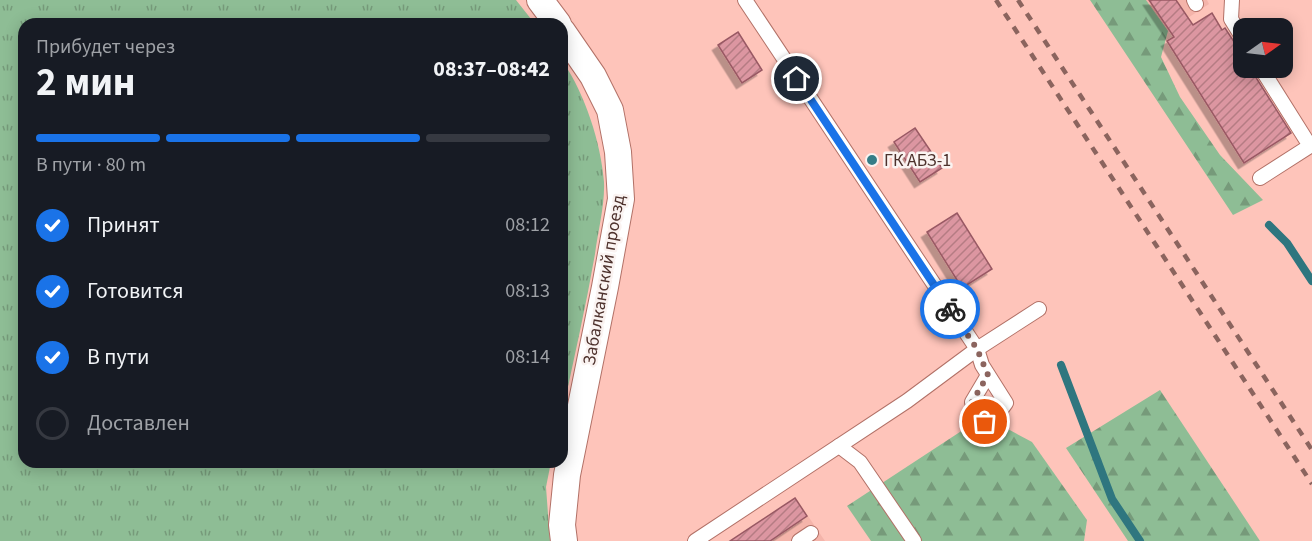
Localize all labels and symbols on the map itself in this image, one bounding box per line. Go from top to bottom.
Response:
north arrow [1233,18,1293,78]
pin [771,53,822,104]
place label: ГК АБЗ-1 [884,148,951,173]
marker: ГК АБЗ-1 [865,153,879,167]
street label: Забалканский проезд [577,192,631,367]
courier [920,279,980,339]
pin [959,396,1010,447]

